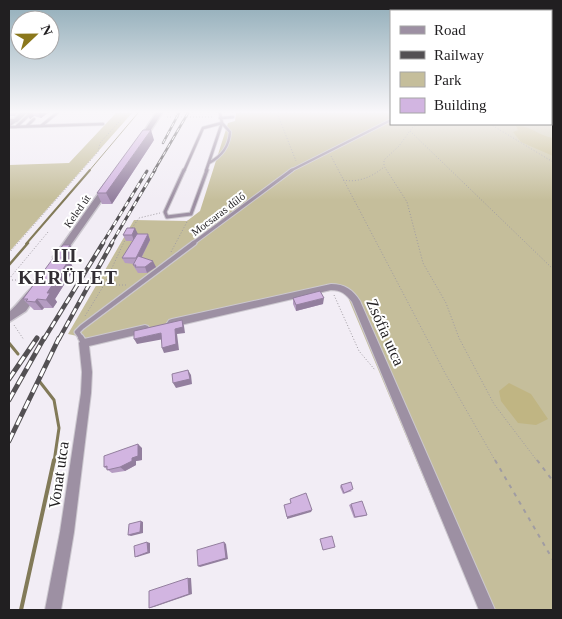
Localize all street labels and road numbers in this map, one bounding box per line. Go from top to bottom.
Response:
street label: Mocsaras dűlő [189,190,248,238]
street label: Keled út [61,192,93,230]
street label: Zsófia utca [363,296,408,368]
street label: Vonat utca [45,440,72,510]

